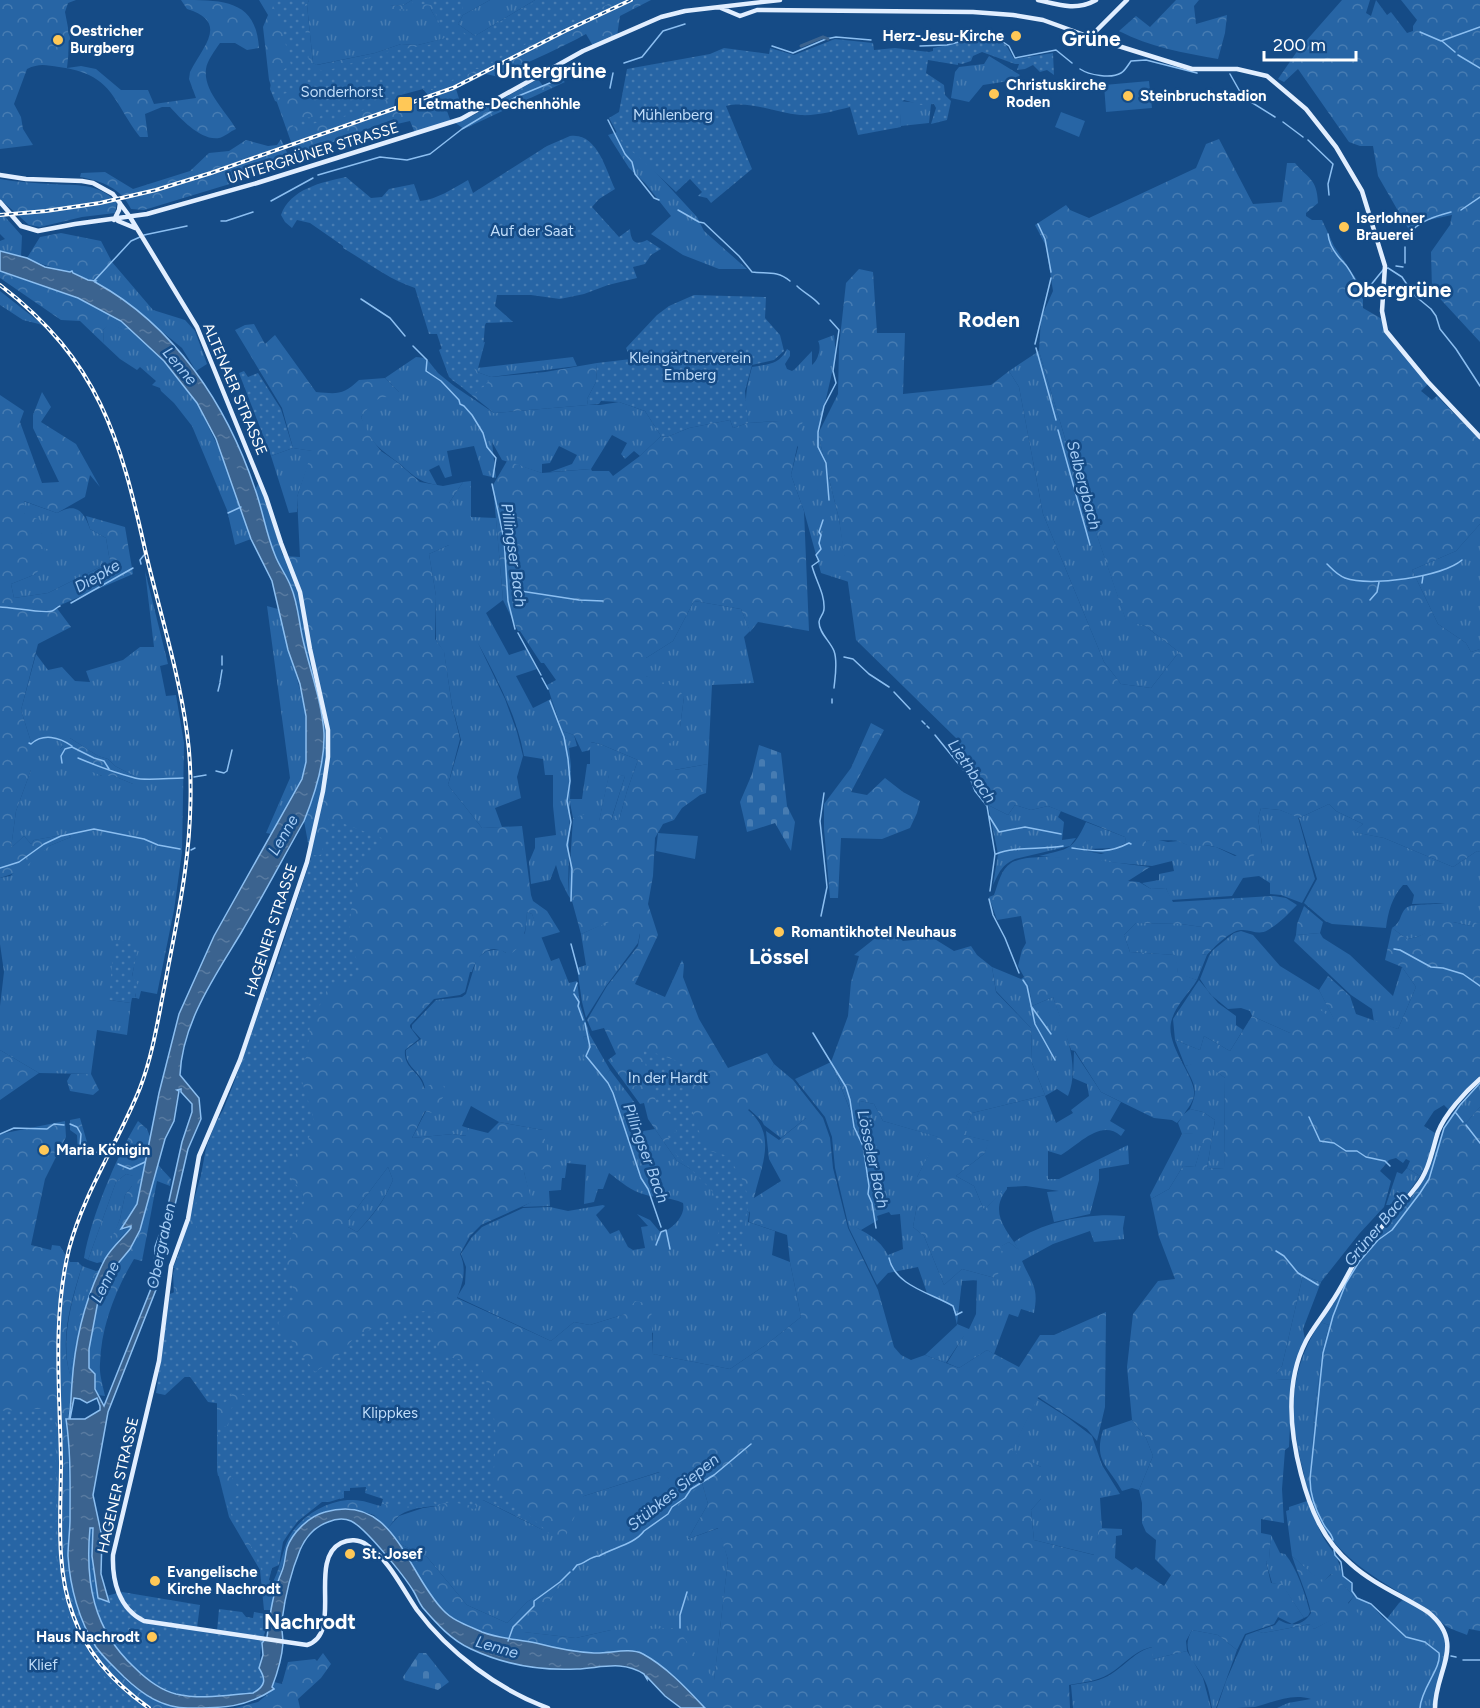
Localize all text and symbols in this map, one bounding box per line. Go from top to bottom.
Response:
place label: Oestricher Burgberg [70,22,144,57]
scale bar [1264,24,1356,62]
district label: Grüne [1061,26,1121,51]
place label: Herz-Jesu-Kirche [883,27,1005,45]
marker: Herz-Jesu-Kirche [1009,29,1023,43]
marker: Oestricher Burgberg [51,33,65,47]
text: 200 m [1273,34,1326,56]
district label: Untergrüne [496,58,607,83]
place label: Christuskirche Roden [1006,76,1107,111]
park label: Sonderhorst [300,83,384,101]
marker: Christuskirche Roden [987,87,1001,101]
place label: Steinbruchstadion [1140,87,1267,105]
marker: Steinbruchstadion [1121,89,1135,103]
marker: Letmathe-Dechenhöhle [396,95,414,113]
place label: Letmathe-Dechenhöhle [418,95,581,113]
park label: Mühlenberg [633,106,713,124]
street label: UNTERGRÜNER STRASSE [225,118,401,188]
place label: Iserlohner Brauerei [1356,209,1425,244]
marker: Iserlohner Brauerei [1337,220,1351,234]
park label: Auf der Saat [490,222,574,240]
district label: Obergrüne [1347,277,1452,302]
district label: Roden [958,307,1020,332]
street label: ALTENAER STRASSE [199,320,271,458]
water label: Lenne [159,343,201,389]
park label: Kleingärtnerverein Emberg [629,349,751,384]
water label: Selbergbach [1063,438,1105,532]
water label: Pillingser Bach [497,502,531,608]
water label: Diepke [71,555,123,597]
water label: Liethbach [944,736,1000,806]
water label: Lenne [264,811,302,859]
street label: HAGENER STRASSE [241,861,301,999]
place label: Romantikhotel Neuhaus [791,923,956,941]
marker: Romantikhotel Neuhaus [772,925,786,939]
district label: Lössel [749,944,809,969]
park label: In der Hardt [628,1069,708,1087]
water label: Pillingser Bach [619,1101,673,1205]
water label: Lösseler Bach [853,1108,893,1210]
place label: Maria Königin [56,1141,150,1159]
marker: Maria Königin [37,1143,51,1157]
water label: Grüner Bach [1340,1188,1412,1270]
water label: Obergraben [143,1201,179,1291]
water label: Lenne [87,1258,123,1306]
park label: Klippkes [362,1404,418,1422]
street label: HAGENER STRASSE [94,1415,142,1555]
water label: Stübkes Siepen [624,1449,722,1535]
place label: St. Josef [362,1545,423,1563]
marker: St. Josef [343,1547,357,1561]
place label: Evangelische Kirche Nachrodt [167,1563,281,1598]
marker: Evangelische Kirche Nachrodt [148,1574,162,1588]
district label: Nachrodt [264,1609,356,1634]
place label: Haus Nachrodt [36,1628,140,1646]
marker: Haus Nachrodt [145,1630,159,1644]
water label: Lenne [473,1632,521,1662]
park label: Klief [28,1656,58,1674]

